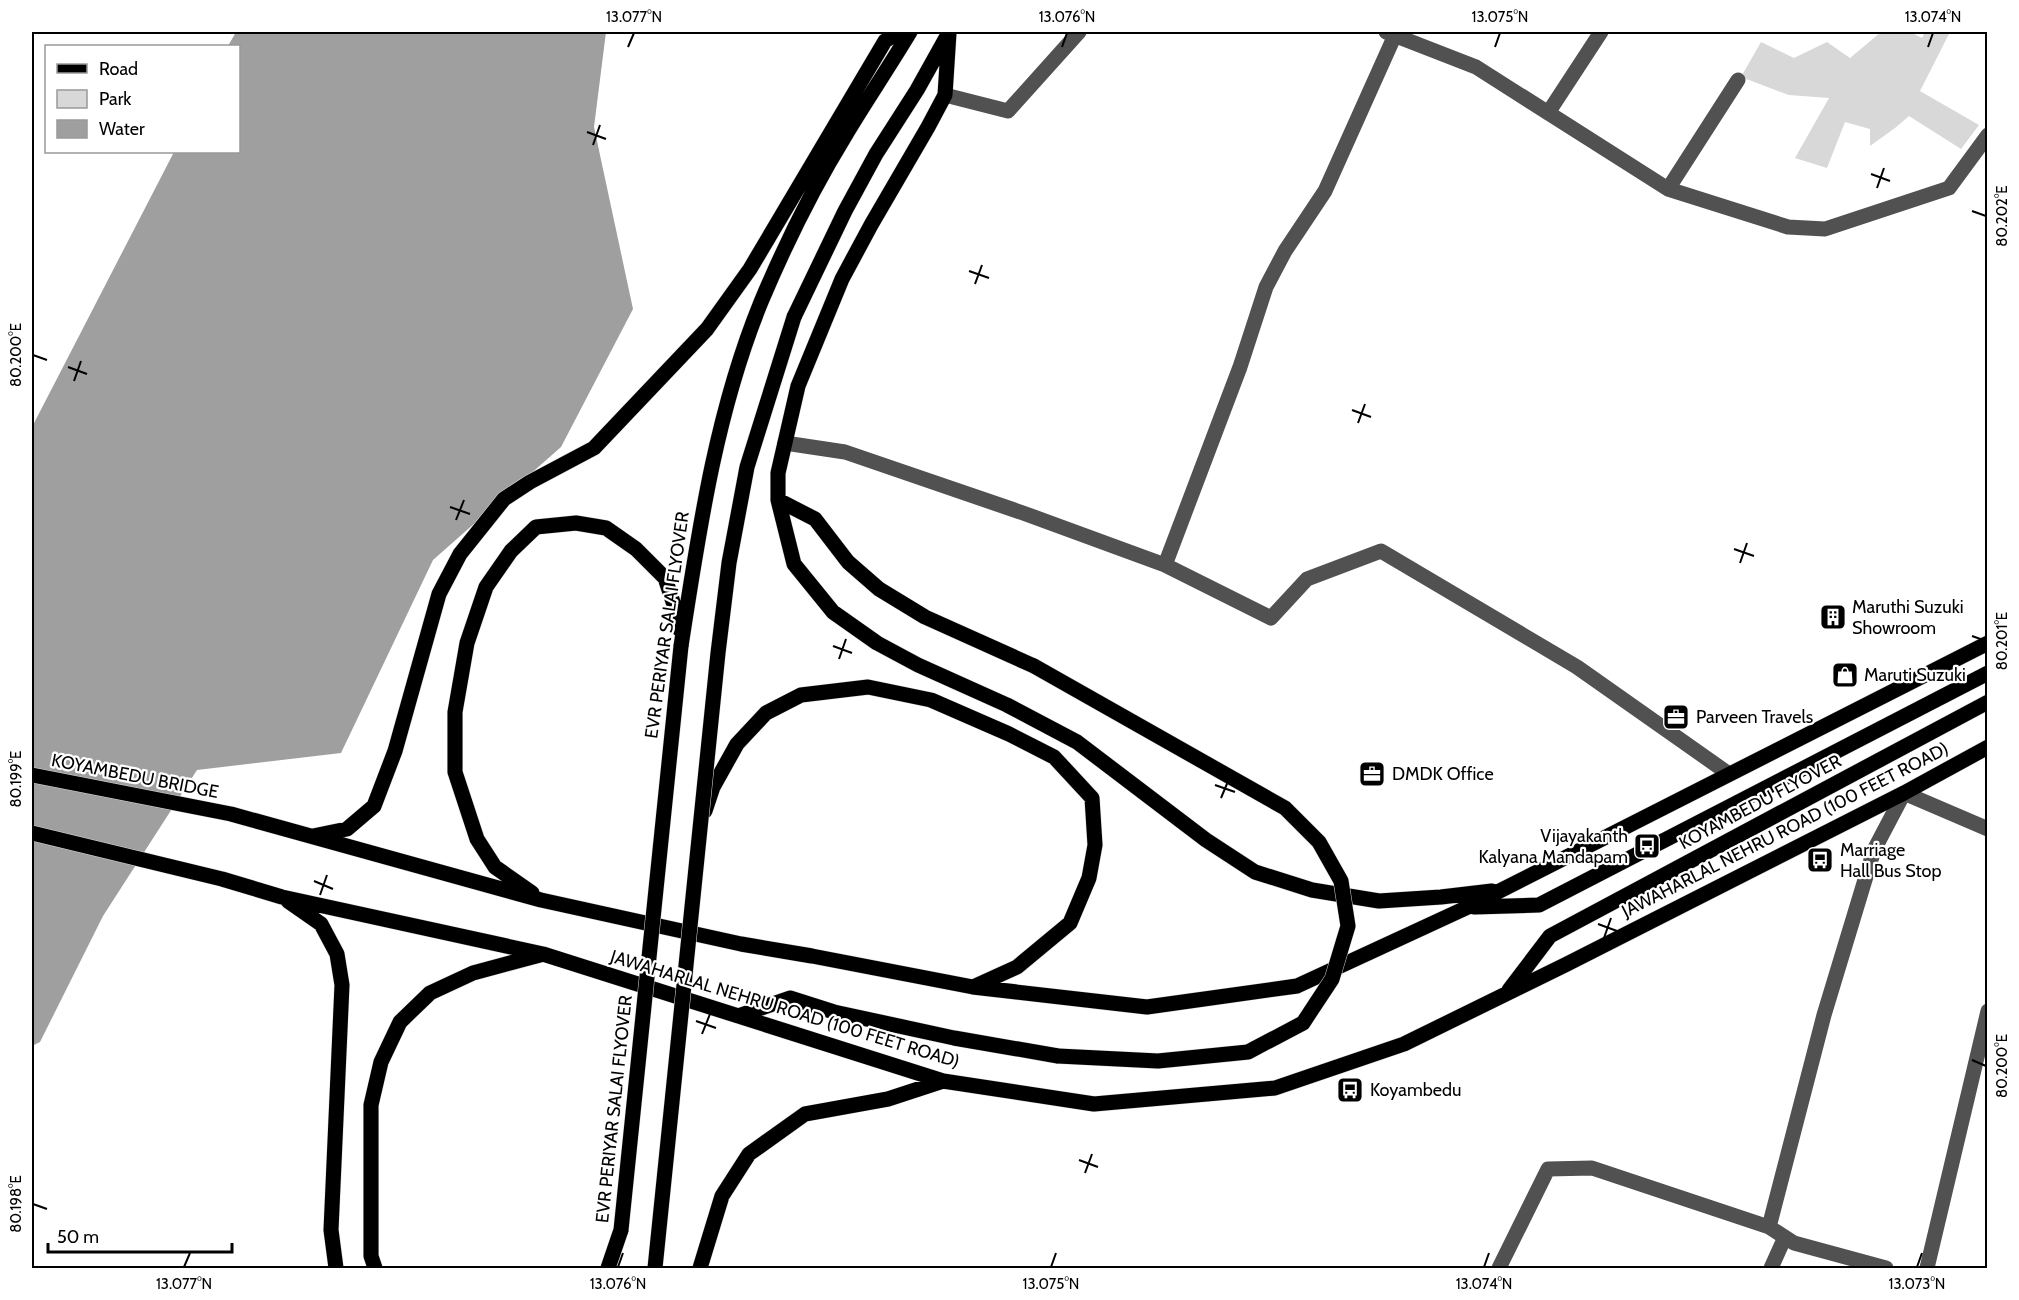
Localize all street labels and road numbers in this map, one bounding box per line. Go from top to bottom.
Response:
street label: EVR PERIYAR SALAI FLYOVER [640,510,694,740]
street label: JAWAHARLAL NEHRU ROAD (100 FEET ROAD) [1617,738,1952,923]
street label: KOYAMBEDU BRIDGE [49,749,221,803]
street label: KOYAMBEDU FLYOVER [1675,750,1845,854]
street label: JAWAHARLAL NEHRU ROAD (100 FEET ROAD) [607,945,962,1073]
street label: EVR PERIYAR SALAI FLYOVER [591,994,637,1224]

